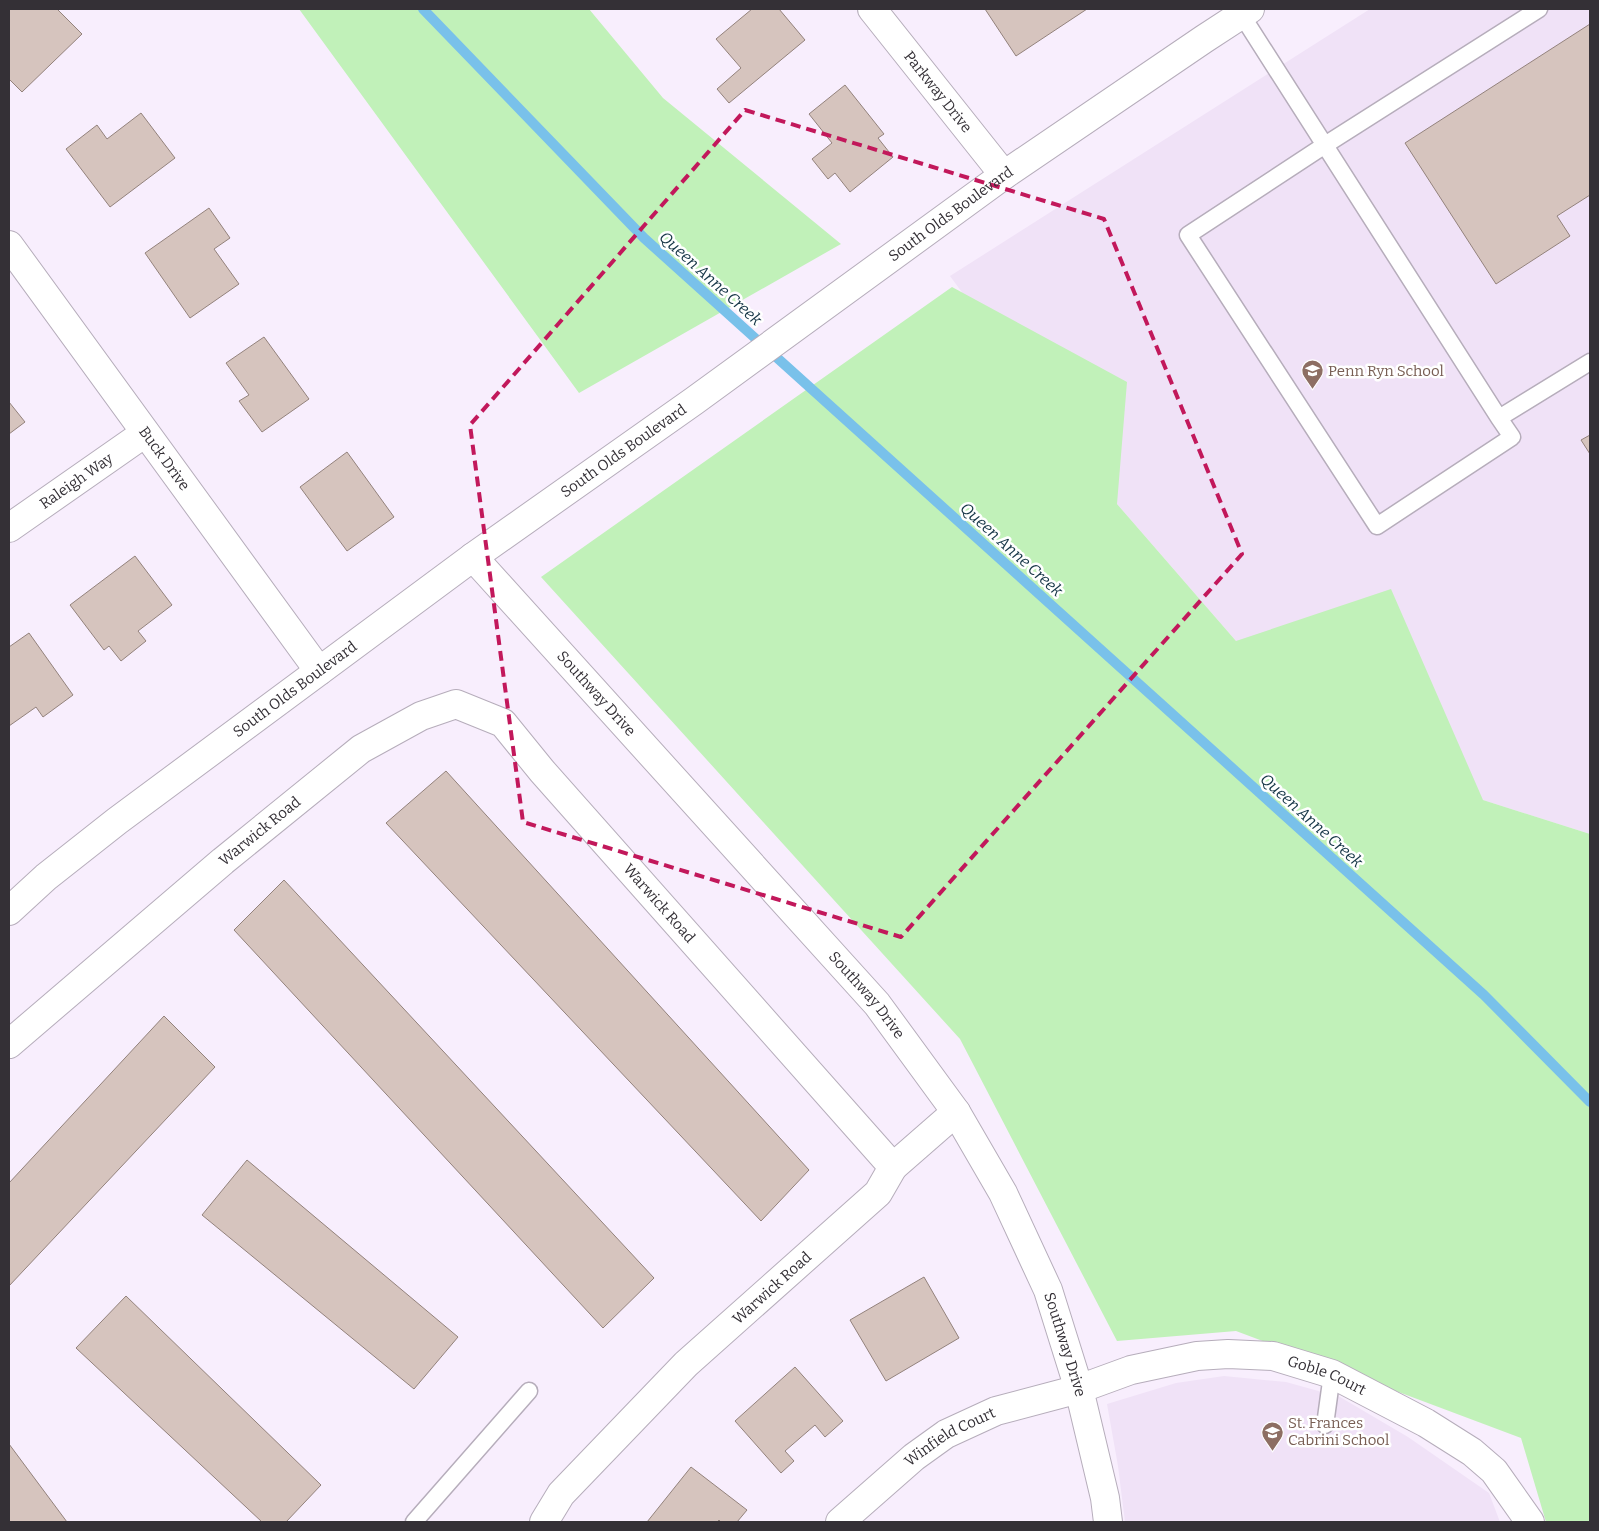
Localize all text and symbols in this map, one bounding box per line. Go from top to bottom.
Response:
street label: Parkway Drive [900,48,976,136]
street label: South Olds Boulevard [885,163,1016,265]
water label: Queen Anne Creek [655,227,766,330]
school or university icon: Penn Ryn School [1300,359,1324,390]
place label: Penn Ryn School [1328,362,1444,380]
street label: South Olds Boulevard [557,400,690,501]
street label: Buck Drive [135,423,194,494]
street label: Raleigh Way [36,449,116,513]
water label: Queen Anne Creek [956,498,1067,601]
street label: South Olds Boulevard [229,637,360,741]
street label: Southway Drive [553,647,639,740]
water label: Queen Anne Creek [1256,769,1367,872]
street label: Warwick Road [215,793,304,870]
street label: Warwick Road [619,860,699,947]
street label: Southway Drive [825,948,908,1042]
street label: Warwick Road [729,1248,815,1328]
street label: Southway Drive [1040,1290,1090,1398]
street label: Goble Court [1285,1352,1370,1399]
street label: Winfield Court [901,1403,999,1470]
place label: St. Frances Cabrini School [1288,1414,1389,1449]
school or university icon: St. Frances Cabrini School [1260,1420,1284,1451]

